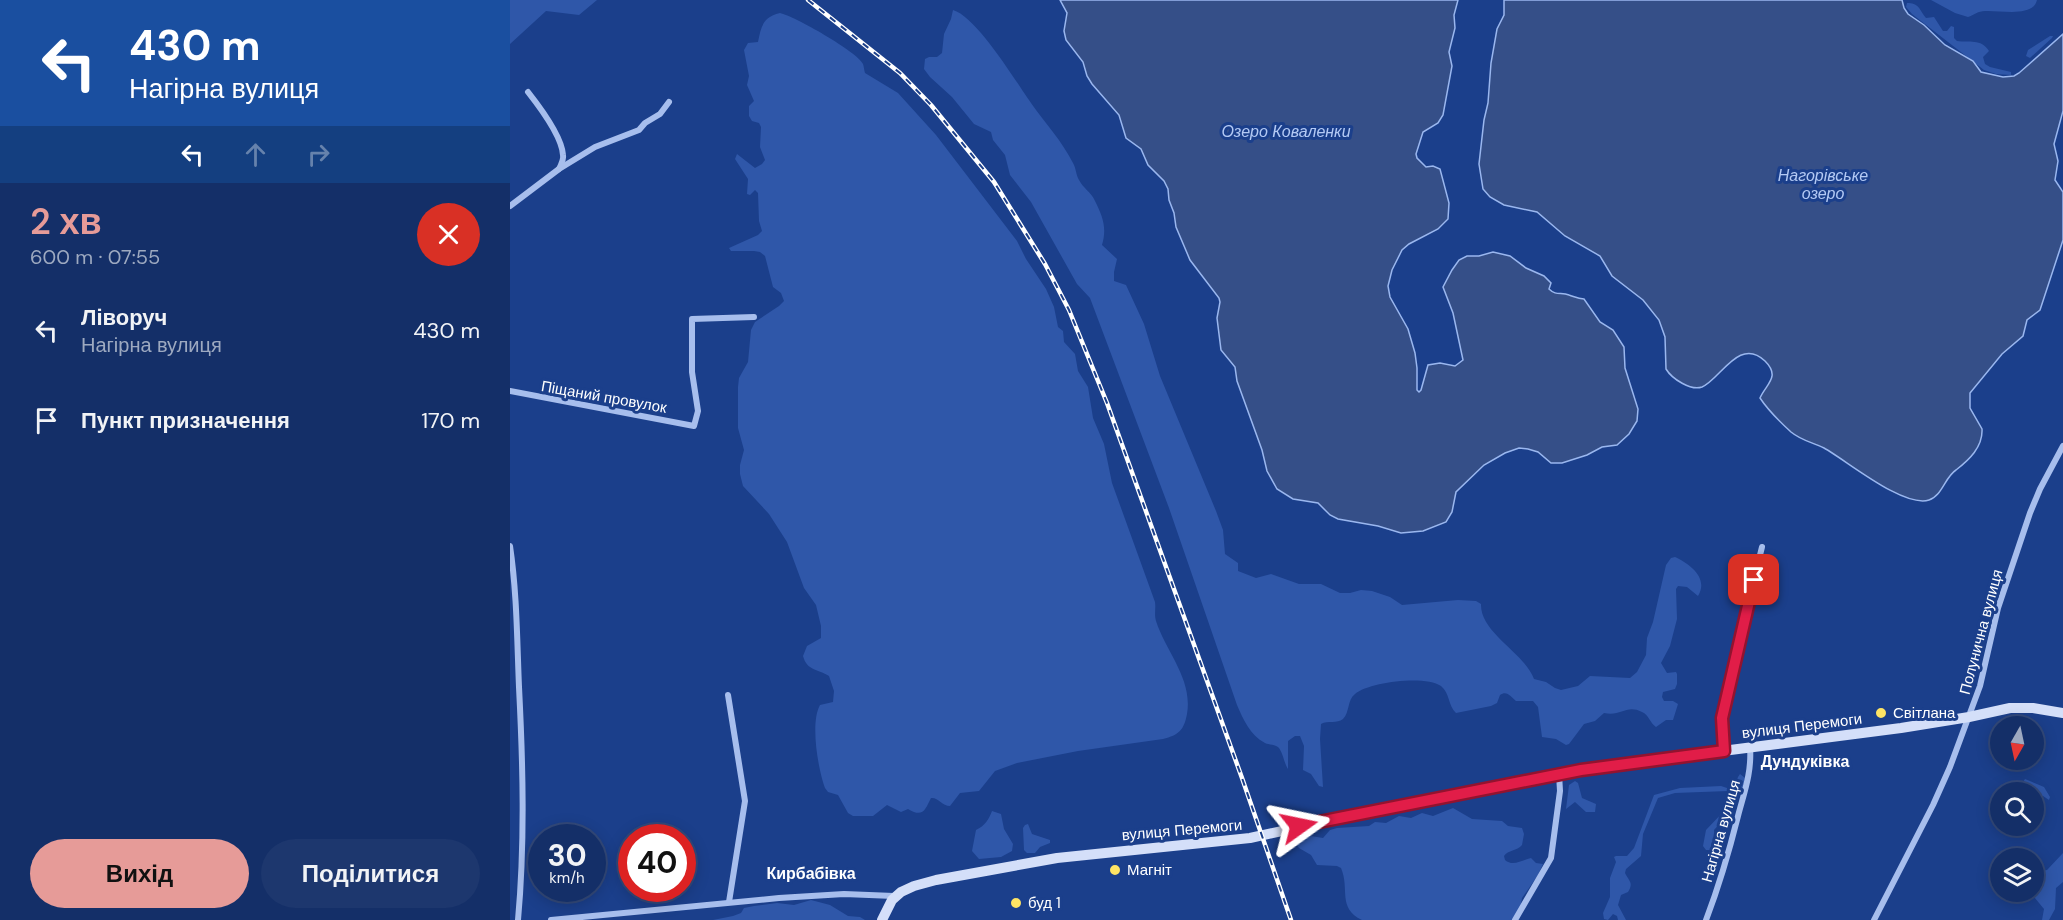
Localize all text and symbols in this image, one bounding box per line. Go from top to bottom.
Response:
text: 430 m [129,18,261,73]
icon: left [30,24,108,102]
text: Нагірна вулиця [129,71,319,106]
water label: Озеро Коваленки [1221,121,1351,142]
icon: left [176,138,209,171]
icon: ahead [239,138,272,171]
icon: right [302,138,335,171]
water label: Нагорівське озеро [1778,165,1868,204]
text: 2 хв [30,198,102,245]
button: close [417,203,480,266]
text: 600 m · 07:55 [30,244,160,270]
text: Ліворуч [81,303,167,332]
icon: left [30,314,63,347]
text: 430 m [413,316,480,345]
text: Нагірна вулиця [81,332,222,358]
street label: Піщаний провулок [540,376,669,418]
icon: arrive [30,404,63,437]
text: Пункт призначення [81,406,290,435]
text: 170 m [421,406,480,435]
pin [1728,554,1779,605]
icon: arrive [1737,563,1770,596]
street label: Полунична вулиця [1955,567,2007,697]
place label: Світлана [1893,703,1956,723]
marker: Світлана [1874,706,1888,720]
street label: вулиця Перемоги [1741,709,1863,743]
north arrow [1990,716,2044,770]
map controls [1990,716,2044,902]
district label: Дундуківка [1761,751,1849,772]
street label: Нагірна вулиця [1697,777,1745,885]
button: search [1990,782,2044,836]
position arrow [1267,794,1331,858]
street label: вулиця Перемоги [1121,815,1243,845]
speed limit sign: 40 [618,824,696,902]
text: 30 [547,836,587,875]
button: Вихід [30,839,249,908]
button: Поділитися [261,839,480,908]
button: layers [1990,848,2044,902]
place label: Магніт [1127,860,1172,880]
district label: Кирбабівка [766,863,856,884]
marker: Магніт [1108,863,1122,877]
text: km/h [549,868,585,888]
place label: буд 1 [1028,893,1061,913]
marker: буд 1 [1009,896,1023,910]

